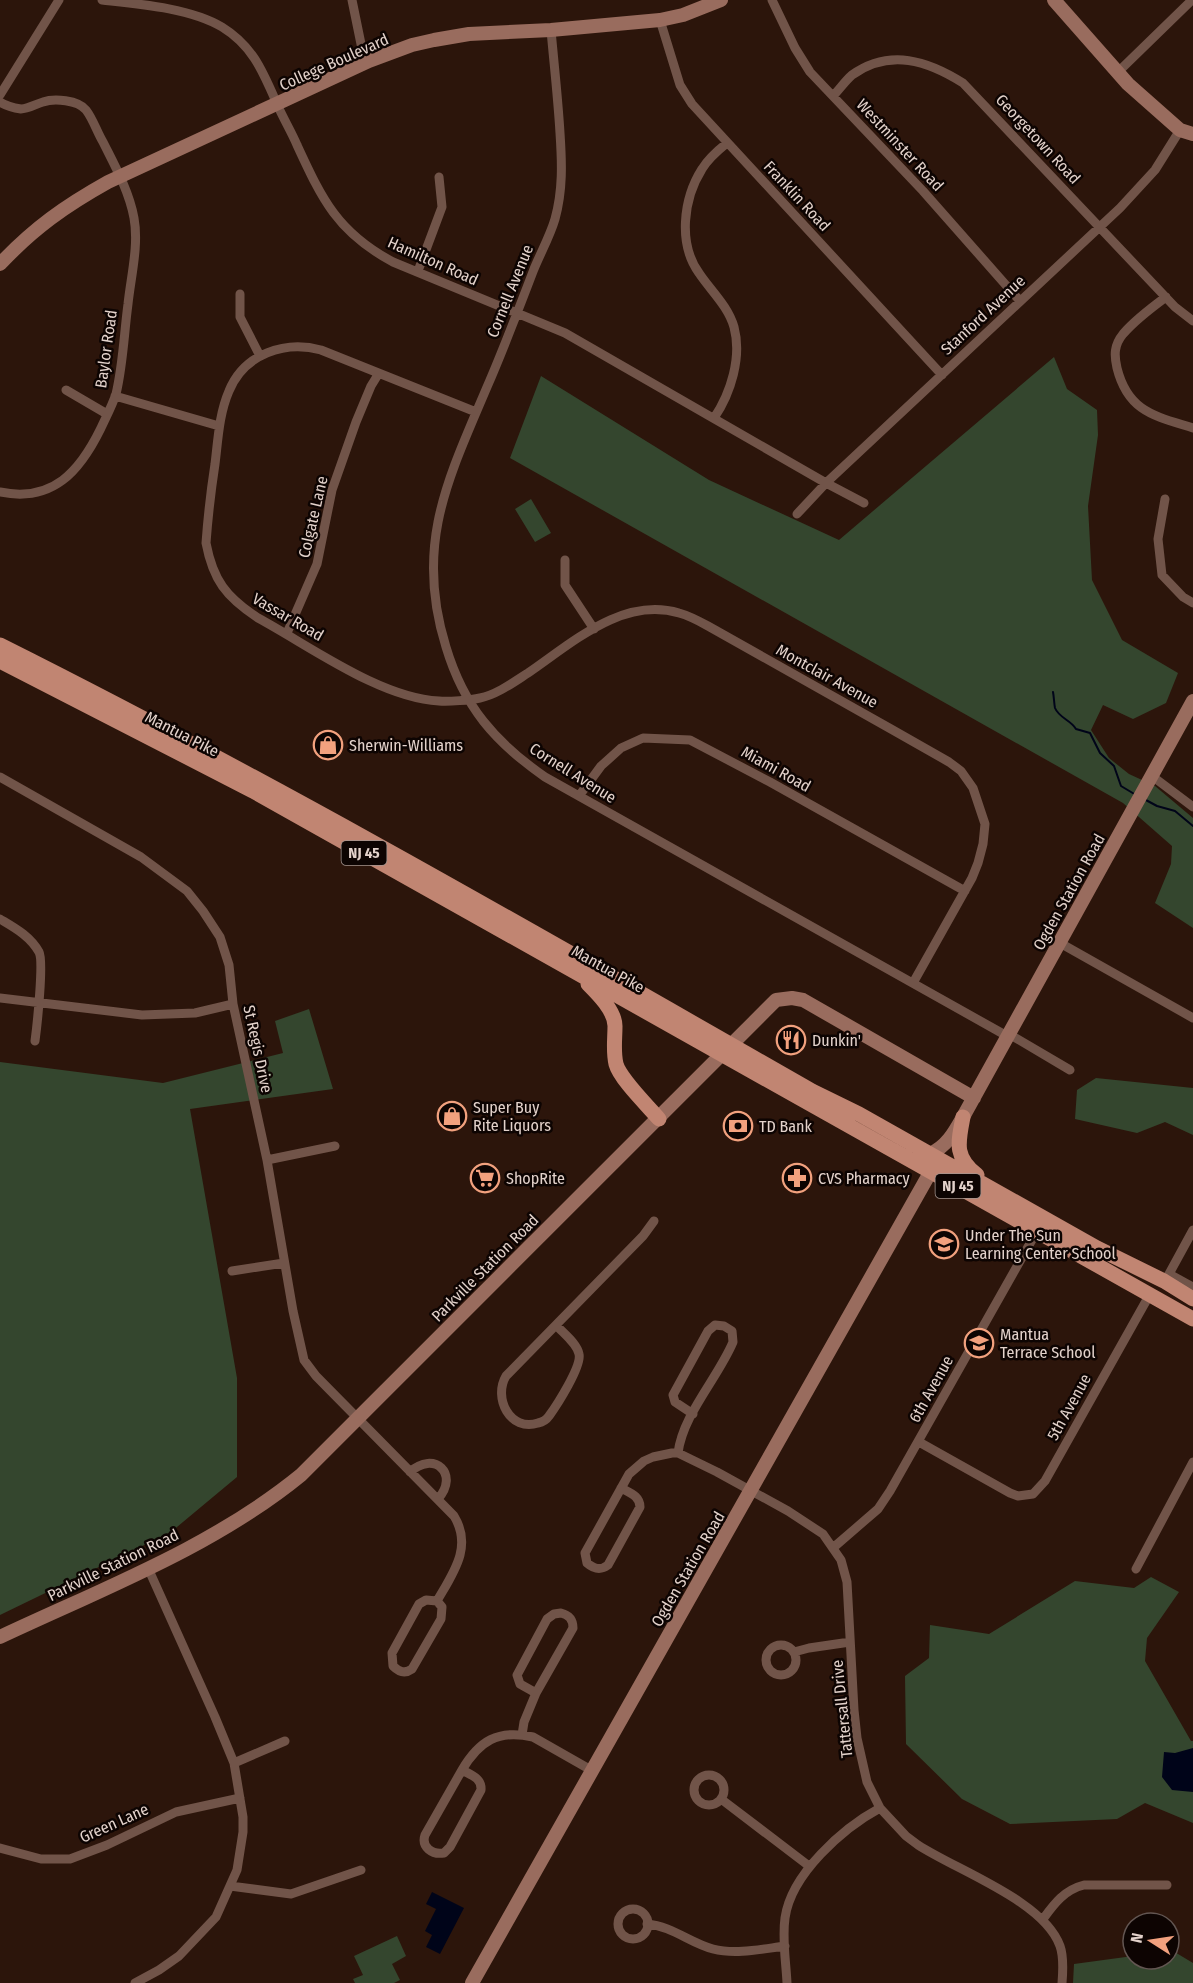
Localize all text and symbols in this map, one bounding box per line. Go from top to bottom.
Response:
street label: College Boulevard [277,29,391,95]
street label: Georgetown Road [992,90,1084,188]
street label: Westminster Road [853,95,947,195]
street label: Franklin Road [760,157,834,235]
street label: Hamilton Road [385,233,481,289]
street label: Cornell Avenue [483,242,537,340]
street label: Stanford Avenue [937,271,1029,359]
street label: Baylor Road [91,309,121,389]
street label: Colgate Lane [294,474,332,560]
street label: Vassar Road [249,589,327,645]
street label: Montclair Avenue [773,640,881,712]
street label: Mantua Pike [142,707,222,761]
shop icon: Sherwin-Williams [312,729,344,761]
place label: Sherwin-Williams [349,736,463,755]
street label: Cornell Avenue [526,739,620,807]
street label: Miami Road [738,742,814,796]
street label: Ogden Station Road [1029,831,1109,953]
road number: NJ 45 [342,841,386,865]
street label: Mantua Pike [568,941,648,997]
street label: St Regis Drive [239,1003,277,1095]
restaurant icon: Dunkin' [775,1024,807,1056]
place label: Dunkin' [812,1031,861,1050]
place label: Super Buy Rite Liquors [473,1098,551,1135]
shop icon: Super Buy Rite Liquors [436,1100,468,1132]
bank icon: TD Bank [722,1110,754,1142]
place label: TD Bank [759,1117,812,1136]
supermarket icon: ShopRite [469,1162,501,1194]
pharmacy icon: CVS Pharmacy [781,1162,813,1194]
place label: ShopRite [506,1169,565,1188]
place label: CVS Pharmacy [818,1169,911,1188]
road number: NJ 45 [936,1174,980,1198]
street label: Parkville Station Road [428,1211,542,1325]
place label: Under The Sun Learning Center School [965,1226,1116,1263]
school or university icon: Under The Sun Learning Center School [928,1228,960,1260]
place label: Mantua Terrace School [1000,1325,1095,1362]
school or university icon: Mantua Terrace School [963,1327,995,1359]
street label: 6th Avenue [905,1352,957,1426]
street label: 5th Avenue [1043,1371,1095,1443]
street label: Ogden Station Road [647,1508,729,1630]
street label: Parkville Station Road [44,1525,182,1605]
street label: Tattersall Drive [827,1659,857,1759]
street label: Green Lane [77,1799,151,1847]
north arrow [1121,1911,1181,1971]
text: N [1127,1931,1147,1945]

